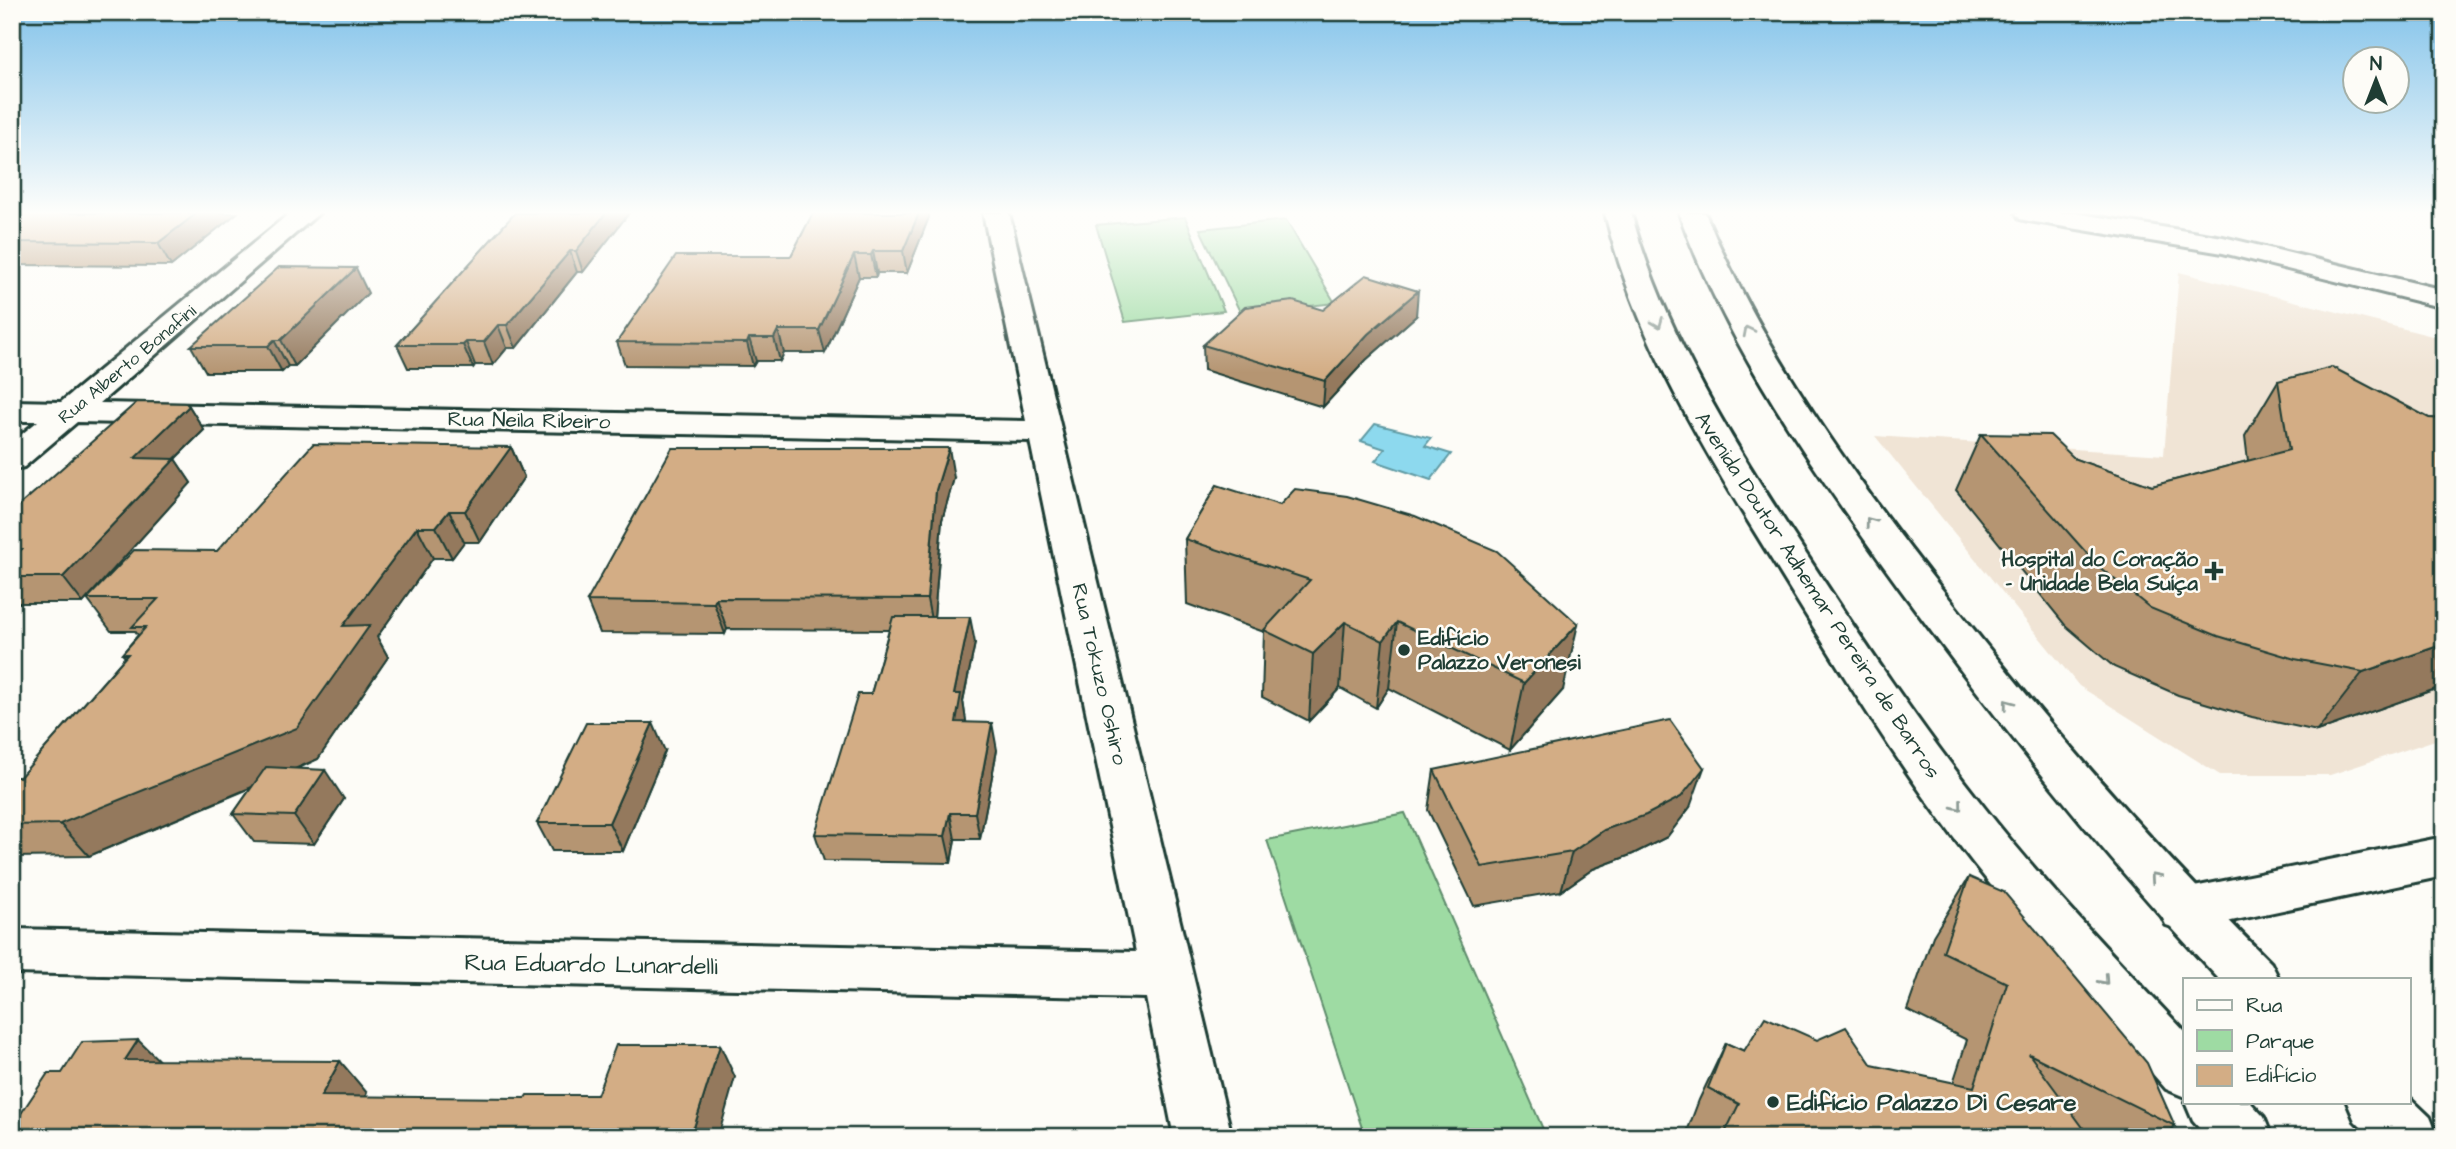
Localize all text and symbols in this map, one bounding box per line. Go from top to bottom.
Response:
north arrow [2340,46,2410,116]
text: N [2370,51,2382,78]
street label: Rua Alberto Bonafini [53,299,202,430]
one-way arrow [1649,316,1663,328]
one-way arrow [1742,326,1756,338]
street label: Rua Neila Ribeiro [447,405,611,436]
street label: Avenida Doutor Adhemar Pereira de Barros [1688,406,1947,784]
one-way arrow [1866,517,1879,530]
place label: Hospital do Coração - Unidade Bela Suíça [2001,545,2198,598]
marker: Hospital do Coração - Unidade Bela Suíça [2204,561,2224,581]
street label: Rua Tokuzo Oshiro [1065,581,1135,768]
place label: Edifício Palazzo Veronesi [1418,624,1581,677]
marker: Edifício Palazzo Veronesi [1396,642,1412,658]
one-way arrow [2003,699,2016,711]
one-way arrow [1950,798,1962,811]
one-way arrow [2151,872,2163,885]
street label: Rua Eduardo Lunardelli [464,946,718,984]
one-way arrow [2096,972,2108,985]
legend [2183,978,2410,1104]
text: Rua [2246,991,2283,1020]
text: Parque [2246,1027,2314,1056]
text: Edifício [2246,1061,2316,1090]
place label: Edifício Palazzo Di Cesare [1787,1086,2077,1120]
marker: Edifício Palazzo Di Cesare [1765,1094,1781,1110]

